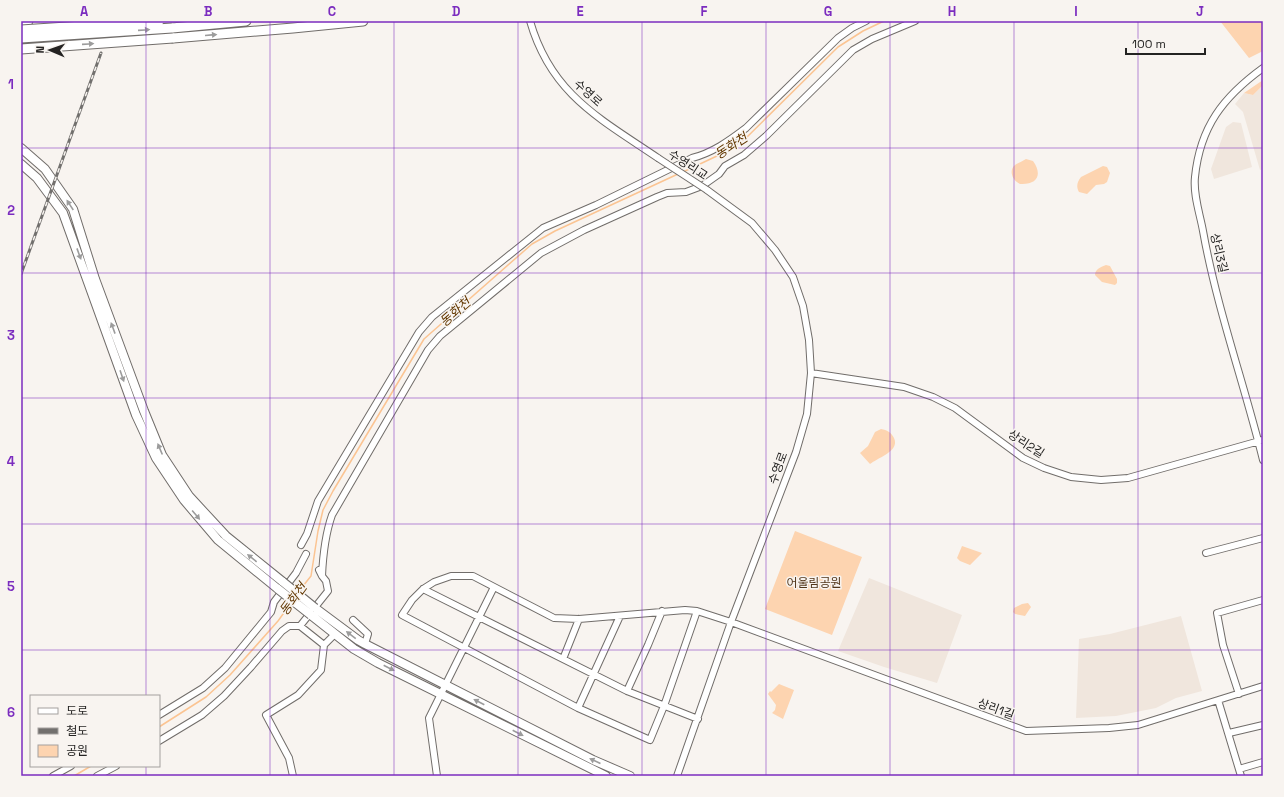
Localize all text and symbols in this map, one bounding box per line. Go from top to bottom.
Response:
text: A [80,3,89,20]
text: B [204,3,213,20]
text: C [328,3,336,20]
text: D [452,3,461,20]
text: E [576,3,584,20]
text: F [701,3,708,20]
text: G [824,3,832,20]
text: H [948,3,956,20]
text: I [1074,3,1078,20]
text: J [1196,3,1204,20]
one-way arrow [138,27,150,34]
north arrow [30,30,70,70]
scale bar [1126,30,1205,56]
one-way arrow [205,32,217,38]
text: 100 m [1132,36,1166,52]
one-way arrow [82,41,94,48]
text: N [33,46,47,54]
text: 1 [8,76,14,93]
street label: 수영로 [570,76,606,110]
water label: 동화천 [711,129,752,163]
street label: 수영리교 [665,146,711,184]
one-way arrow [66,200,74,211]
text: 2 [7,202,15,219]
street label: 상리3길 [1207,232,1231,274]
one-way arrow [76,248,82,260]
water label: 동화천 [436,293,475,330]
one-way arrow [110,321,116,333]
text: 3 [7,327,15,344]
one-way arrow [120,371,126,383]
street label: 상리2길 [1005,426,1047,462]
one-way arrow [156,443,162,455]
street label: 수영로 [765,450,791,486]
text: 4 [7,453,15,470]
one-way arrow [192,509,201,520]
one-way arrow [247,553,258,562]
park label: 어울림공원 [786,575,842,591]
text: 5 [7,578,15,595]
water label: 동화천 [276,579,311,619]
one-way arrow [346,631,357,639]
one-way arrow [383,665,395,671]
legend [30,695,160,767]
street label: 상리1길 [975,695,1017,723]
one-way arrow [473,699,484,705]
text: 도로 [66,703,88,719]
text: 6 [7,704,15,721]
text: 철도 [66,723,88,739]
one-way arrow [512,730,523,736]
text: 공원 [66,743,88,759]
one-way arrow [588,757,600,763]

